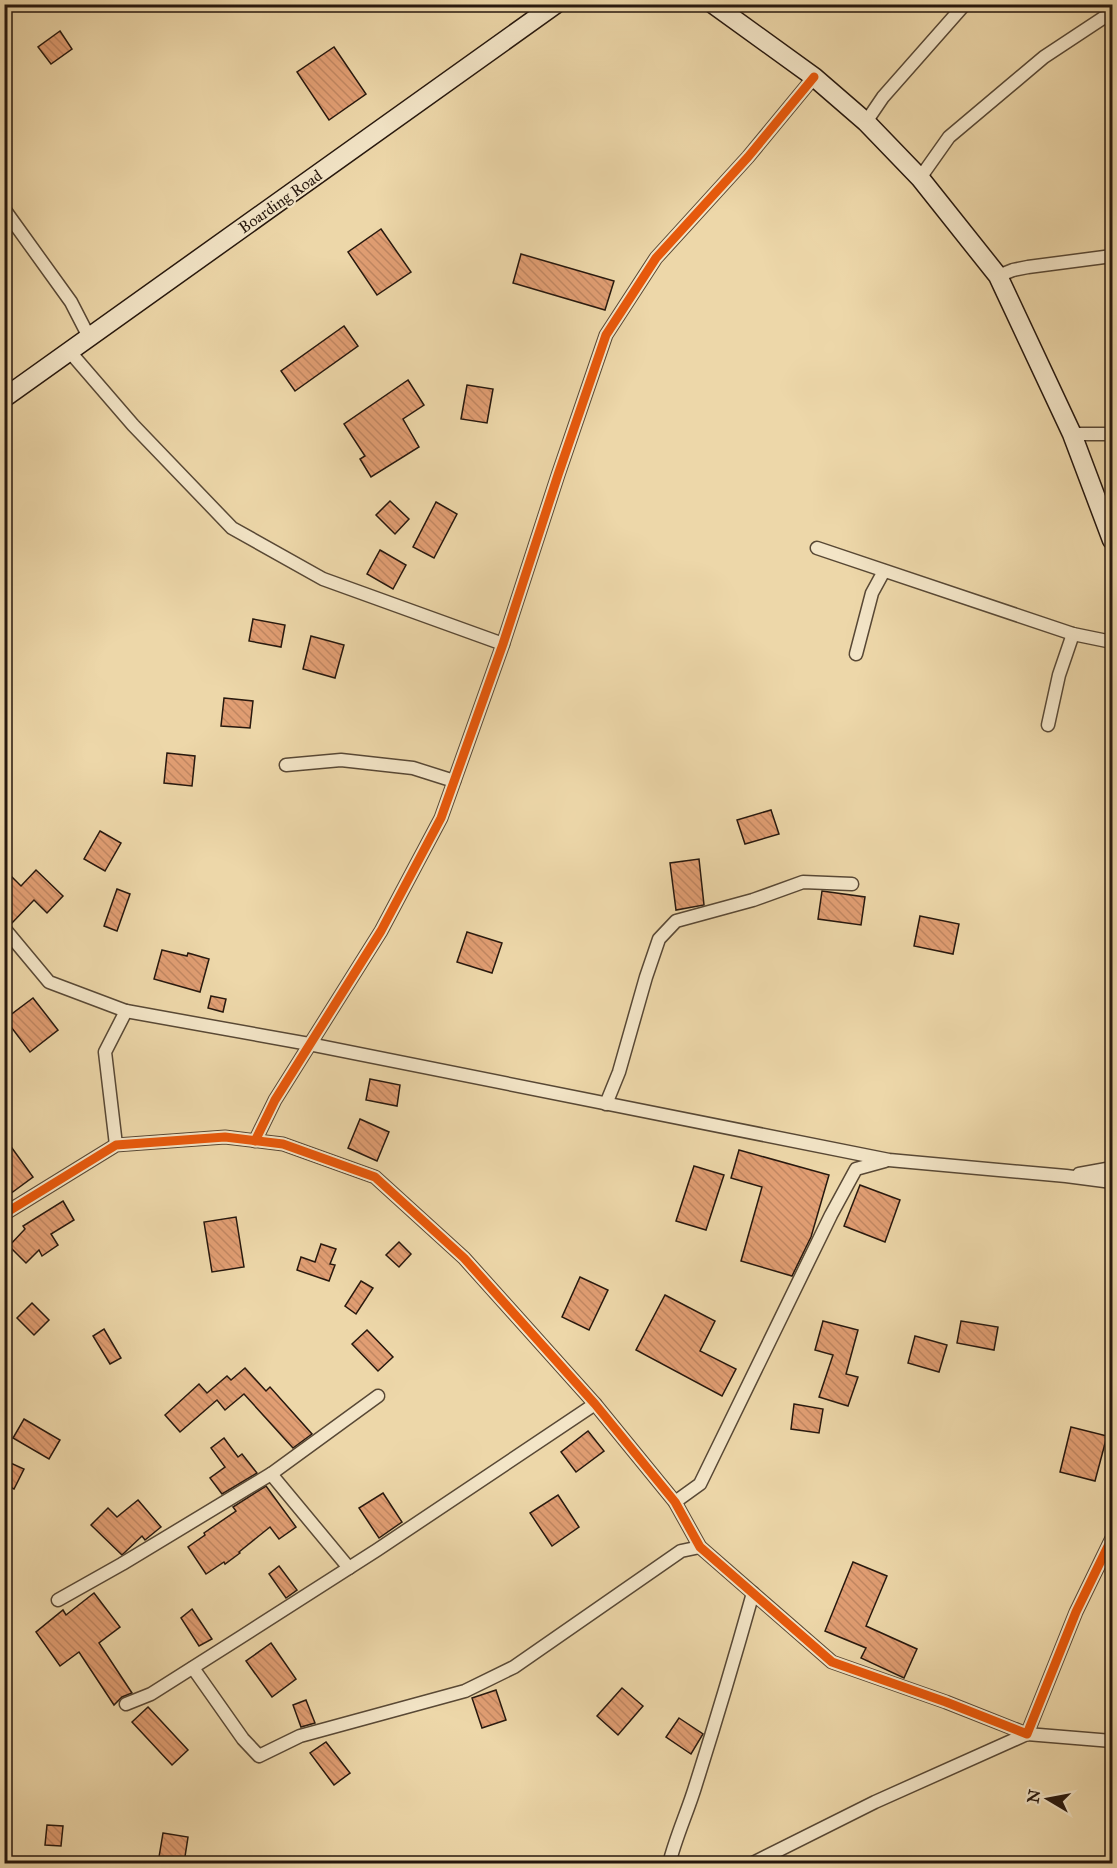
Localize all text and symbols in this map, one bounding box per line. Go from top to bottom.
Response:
street label: Boarding Road [235,166,326,238]
north arrow [1018,1769,1078,1829]
text: N [1023,1788,1044,1805]

